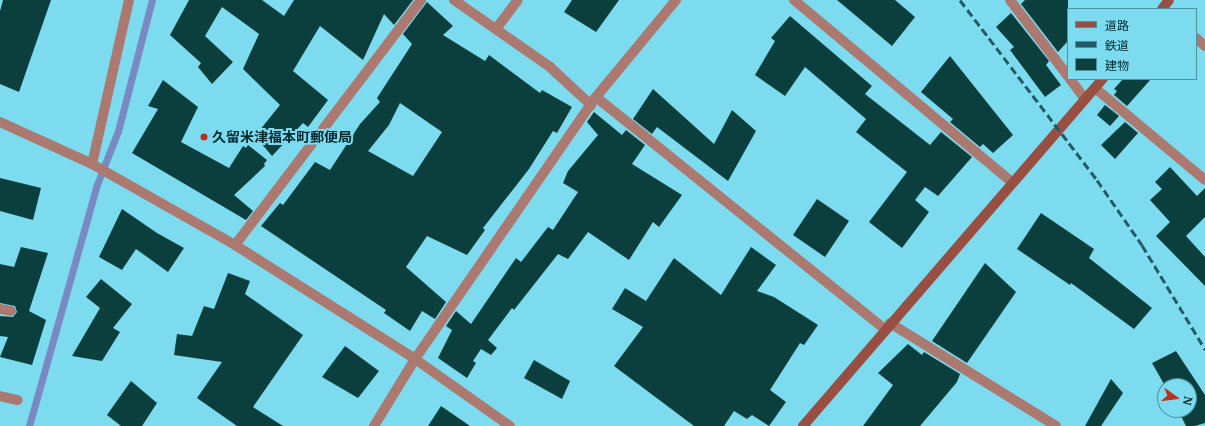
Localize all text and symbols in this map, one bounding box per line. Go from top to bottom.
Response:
legend [1067,8,1197,80]
text: 道路 [1105,18,1129,33]
text: 鉄道 [1105,38,1129,53]
text: 建物 [1105,58,1129,73]
place label: 久留米津福本町郵便局 [212,129,352,145]
marker: 久留米津福本町郵便局 [199,132,209,142]
north arrow [1157,378,1197,418]
text: N [1180,395,1196,407]

